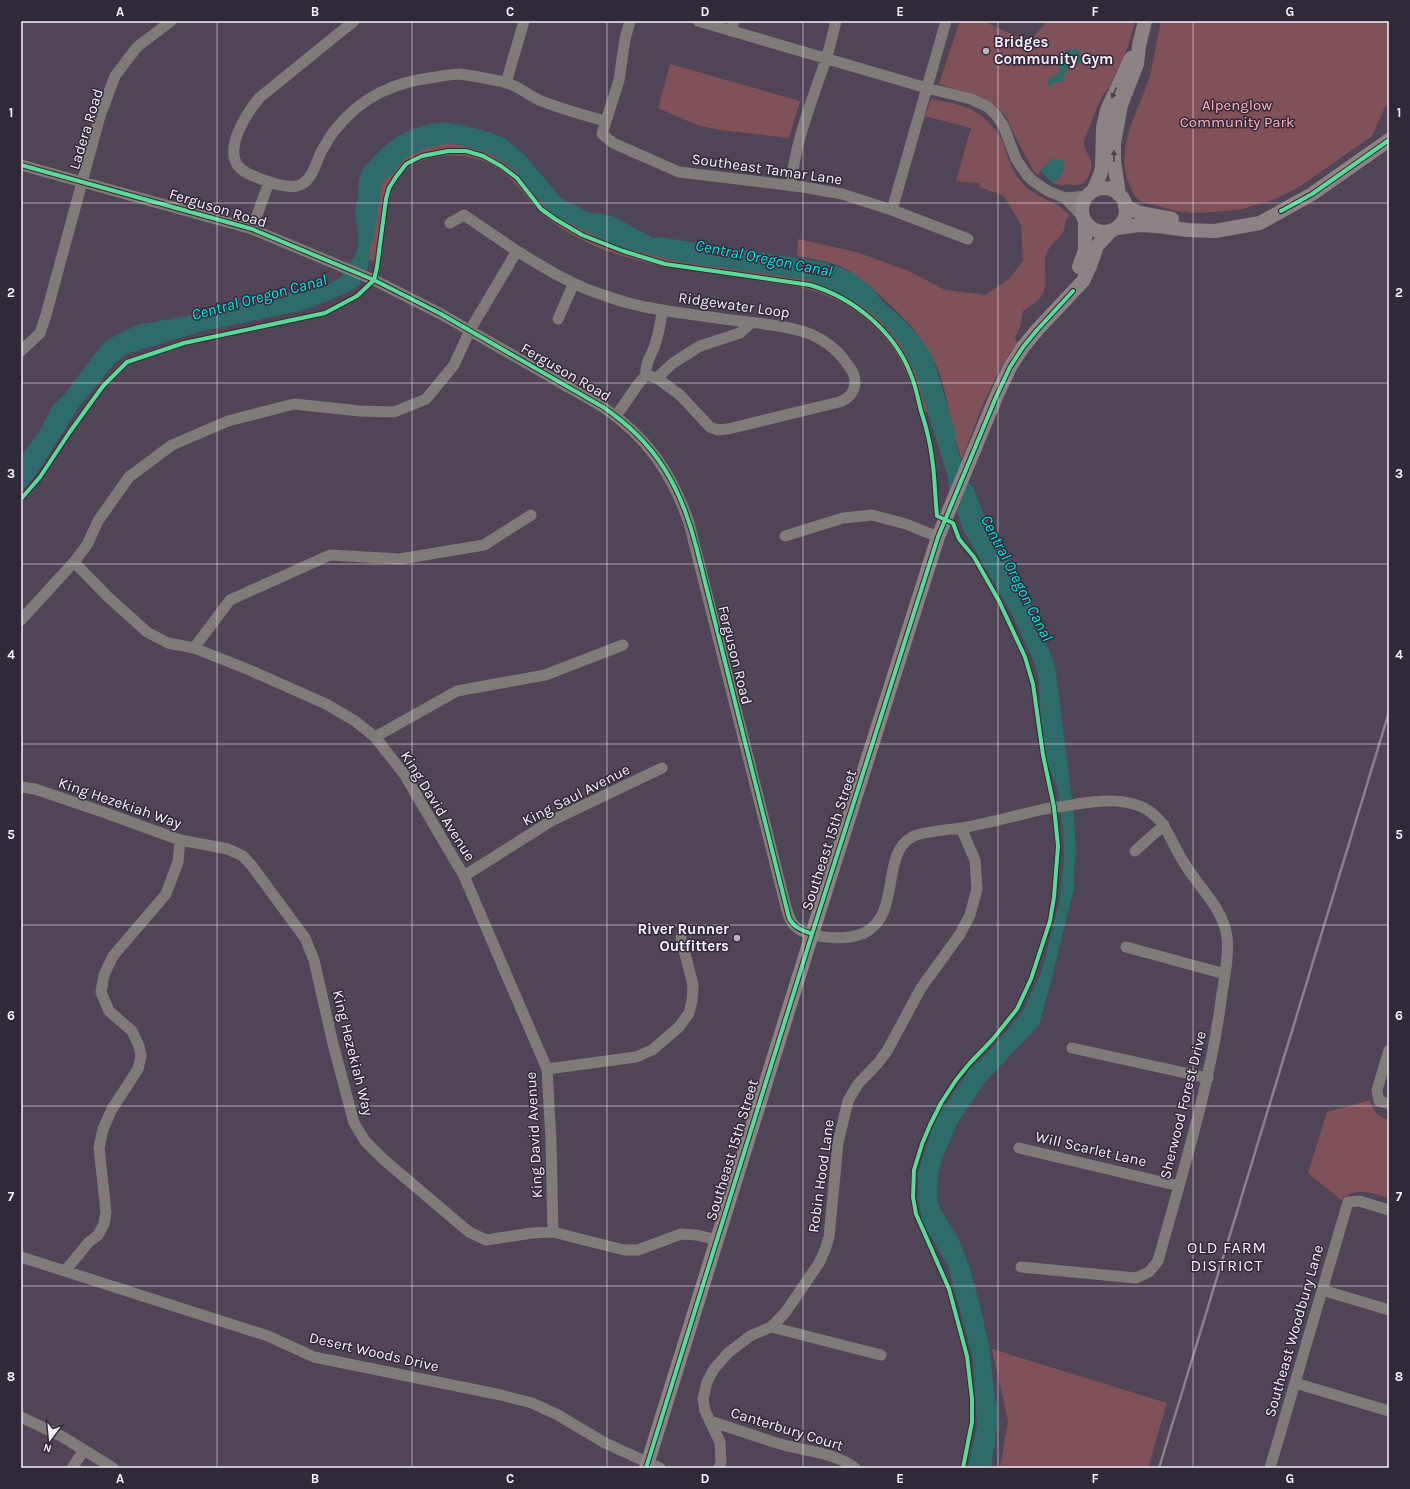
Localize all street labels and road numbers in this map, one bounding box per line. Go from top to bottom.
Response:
street label: Ladera Road [65,86,107,172]
street label: Southeast Tamar Lane [691,150,843,188]
street label: Ferguson Road [167,185,269,231]
street label: Ridgewater Loop [677,288,791,322]
street label: Ferguson Road [518,339,614,405]
street label: Ferguson Road [714,604,756,706]
street label: King David Avenue [397,748,479,864]
street label: King Saul Avenue [519,760,633,830]
street label: Southeast 15th Street [798,767,860,913]
street label: King Hezekiah Way [56,773,184,833]
street label: King Hezekiah Way [329,988,377,1118]
street label: Sherwood Forest Drive [1156,1029,1210,1181]
street label: King David Avenue [522,1071,546,1199]
street label: Southeast 15th Street [702,1077,762,1223]
street label: Robin Hood Lane [804,1118,838,1234]
street label: Will Scarlet Lane [1034,1127,1148,1171]
street label: Southeast Woodbury Lane [1261,1243,1327,1419]
street label: Desert Woods Drive [307,1328,441,1376]
street label: Canterbury Court [729,1403,846,1455]

